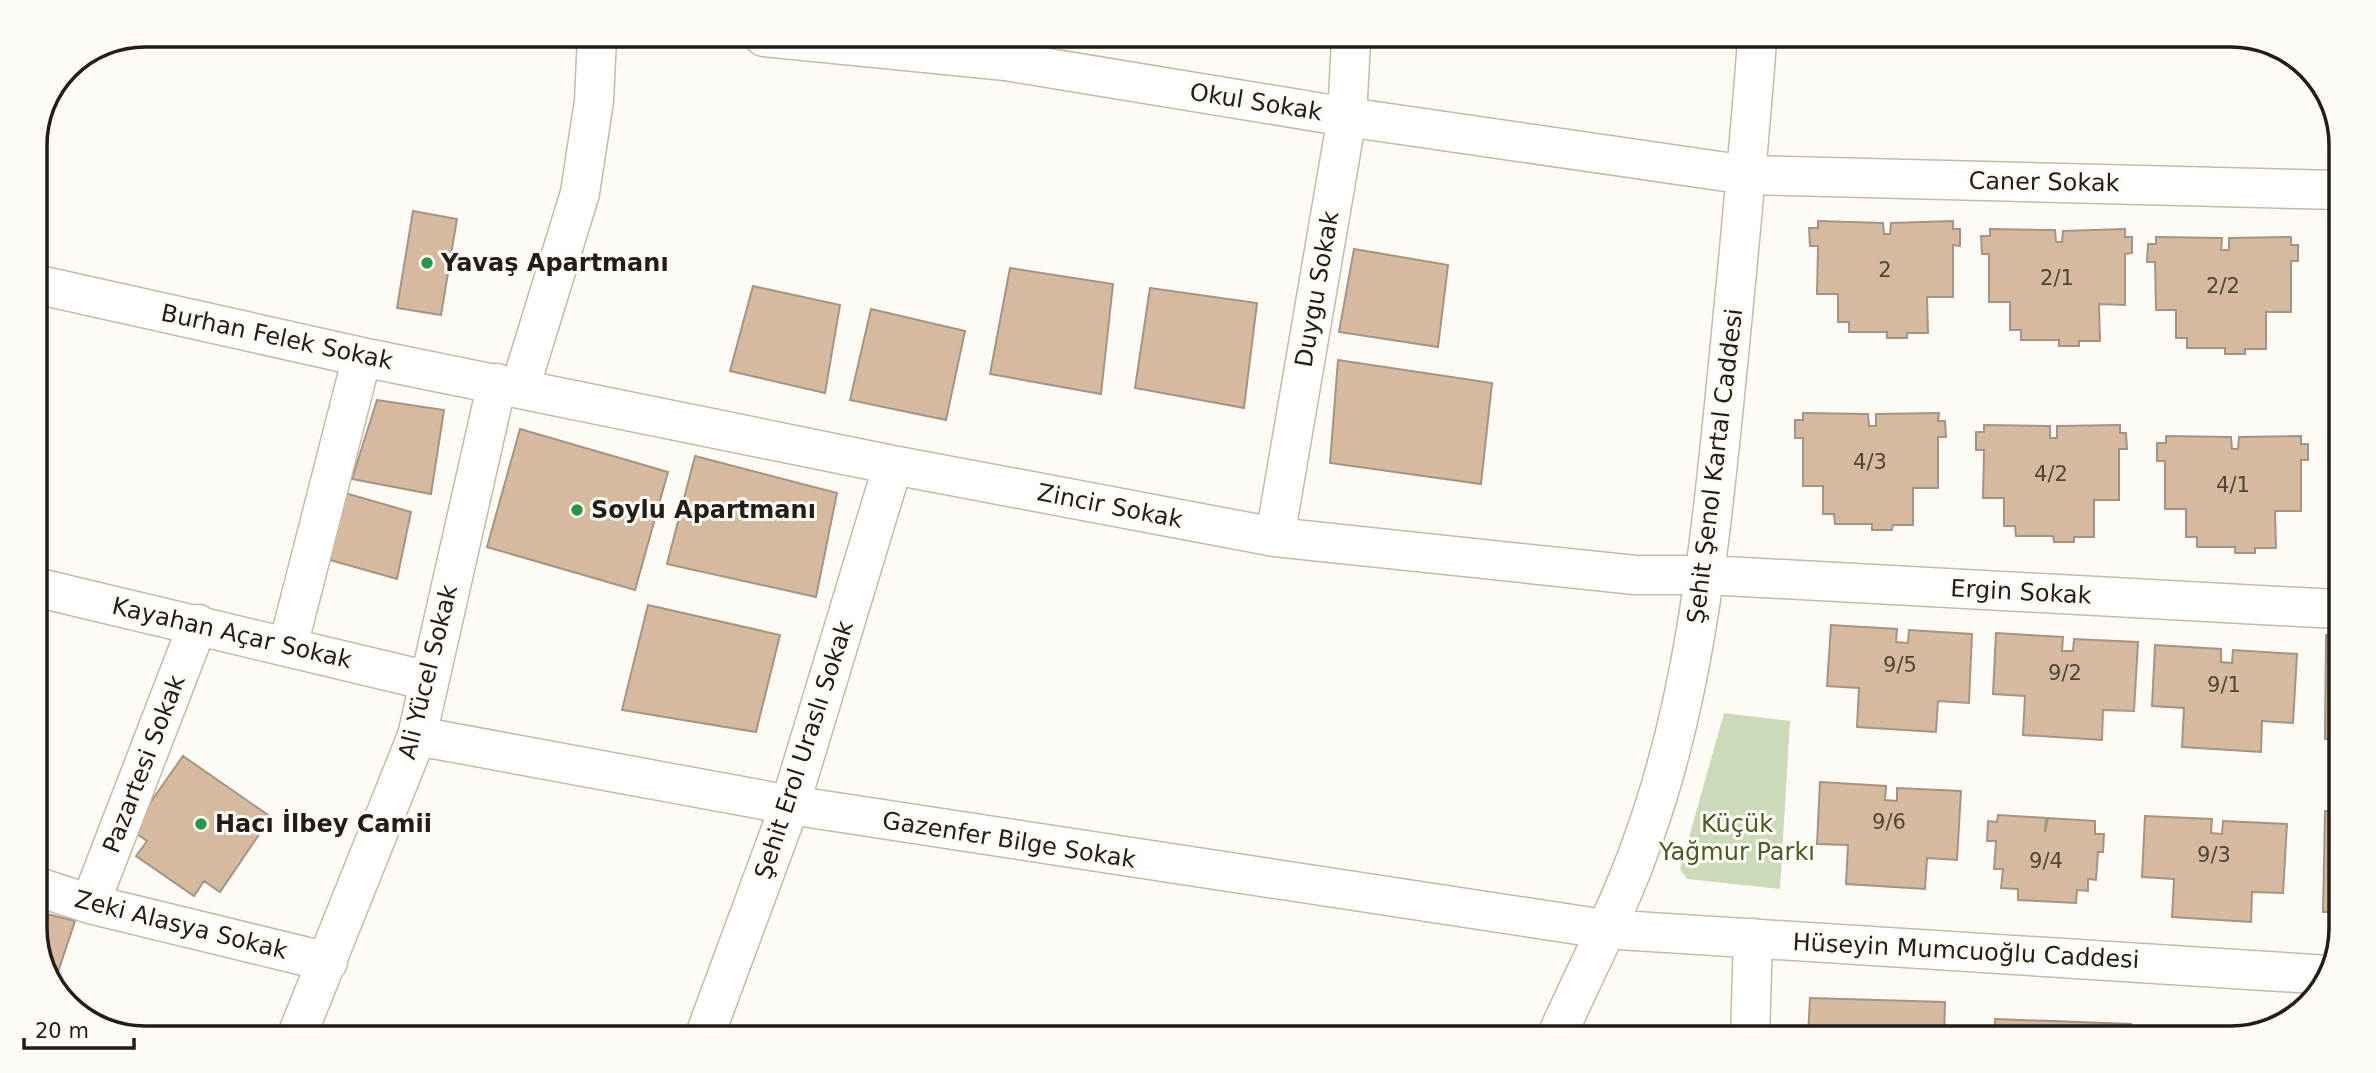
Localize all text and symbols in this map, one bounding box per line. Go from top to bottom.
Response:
street label: Okul Sokak [1188,78,1324,126]
street label: Caner Sokak [1968,167,2120,197]
street label: Duygu Sokak [1289,209,1345,369]
place label: Yavaş Apartmanı [440,249,669,277]
marker: Yavaş Apartmanı [419,255,435,271]
house number: 2 [1878,258,1892,282]
house number: 2/1 [2040,266,2074,290]
house number: 2/2 [2206,274,2240,298]
street label: Burhan Felek Sokak [159,299,395,375]
street label: Şehit Şenol Kartal Caddesi [1682,307,1748,625]
house number: 4/3 [1853,450,1887,474]
house number: 4/2 [2034,462,2068,486]
house number: 4/1 [2216,473,2250,497]
street label: Zincir Sokak [1035,478,1185,534]
place label: Soylu Apartmanı [591,496,816,524]
marker: Soylu Apartmanı [569,502,585,518]
street label: Ergin Sokak [1950,574,2092,610]
street label: Ali Yücel Sokak [393,582,463,762]
street label: Kayahan Açar Sokak [109,592,355,674]
street label: Şehit Erol Uraslı Sokak [749,617,859,883]
house number: 9/5 [1883,653,1917,677]
house number: 9/2 [2048,661,2082,685]
street label: Pazartesi Sokak [97,671,191,857]
house number: 9/1 [2207,673,2241,697]
street label: Gazenfer Bilge Sokak [880,806,1138,874]
place label: Hacı İlbey Camii [215,809,432,838]
park label: Küçük Yağmur Parkı [1658,810,1815,866]
house number: 9/6 [1872,810,1906,834]
marker: Hacı İlbey Camii [193,816,209,832]
house number: 9/3 [2197,843,2231,867]
house number: 9/4 [2029,849,2063,873]
street label: Zeki Alasya Sokak [72,885,290,965]
street label: Hüseyin Mumcuoğlu Caddesi [1792,928,2140,974]
scale bar [24,1006,135,1050]
text: 20 m [35,1019,89,1043]

